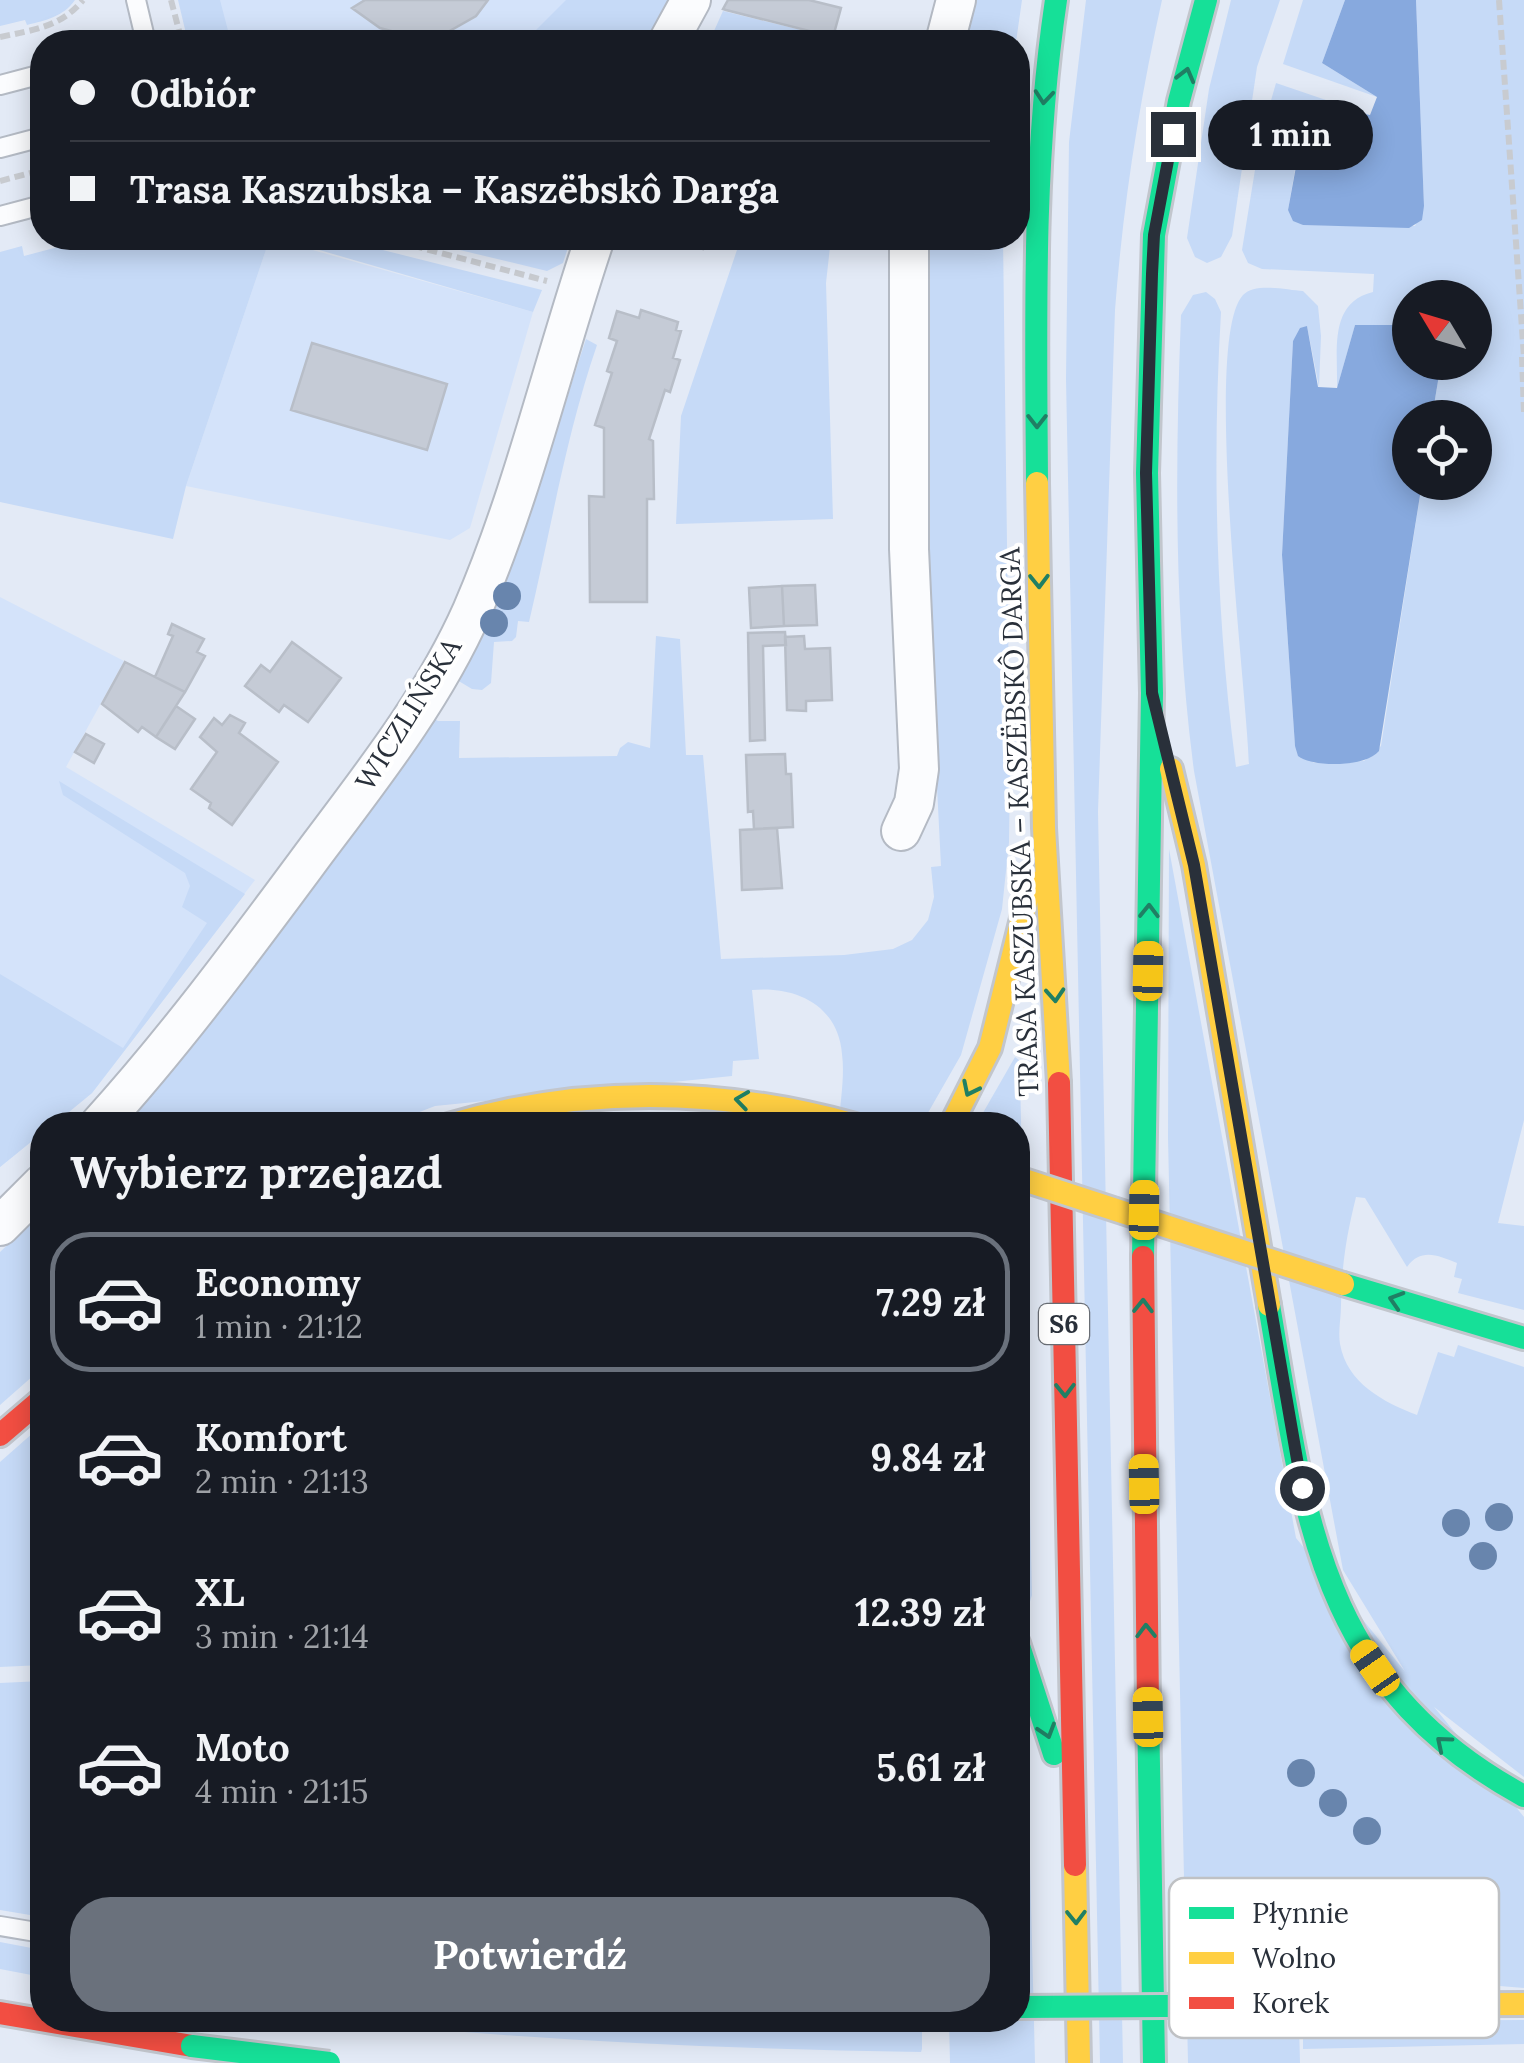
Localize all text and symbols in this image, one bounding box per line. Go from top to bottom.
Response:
one-way arrow [1174,67,1195,84]
text: Odbiór [130,69,256,117]
one-way arrow [1033,89,1055,105]
callout: 1 min [1208,99,1373,169]
route end [1151,112,1196,157]
text: 1 min [1250,114,1331,155]
text: Trasa Kaszubska – Kaszëbskô Darga [130,165,779,213]
north arrow [1392,280,1492,380]
map controls [1392,280,1492,500]
button: locate [1392,400,1492,500]
one-way arrow [1026,414,1048,430]
street label: TRASA KASZUBSKA – KASZËBSKÔ DARGA [991,546,1047,1097]
one-way arrow [1028,574,1050,589]
street label: WICZLIŃSKA [347,631,469,797]
one-way arrow [1138,903,1160,918]
car [1132,941,1164,1001]
one-way arrow [1044,987,1065,1003]
one-way arrow [963,1079,983,1097]
one-way arrow [734,1090,750,1111]
text: Wybierz przejazd [70,1143,443,1200]
car [1128,1180,1160,1240]
icon: car [75,1257,165,1347]
text: Economy [195,1258,361,1306]
text: 7.29 zł [876,1278,985,1326]
one-way arrow [1388,1291,1405,1312]
one-way arrow [1132,1298,1153,1314]
road number: S6 [1039,1304,1089,1344]
text: 1 min · 21:12 [195,1306,363,1347]
one-way arrow [1054,1382,1076,1398]
icon: car [75,1412,165,1502]
text: Komfort [195,1413,347,1461]
text: 9.84 zł [870,1433,985,1481]
car [1128,1454,1160,1514]
text: 2 min · 21:13 [195,1461,369,1502]
route start [1280,1466,1325,1511]
icon: car [75,1567,165,1657]
text: XL [195,1568,245,1616]
text: 12.39 zł [855,1588,985,1636]
text: 3 min · 21:14 [195,1616,369,1657]
one-way arrow [1136,1623,1157,1639]
car [1346,1635,1404,1701]
car [1132,1687,1164,1747]
icon: car [75,1722,165,1812]
one-way arrow [1035,1722,1056,1739]
text: Moto [195,1723,290,1771]
one-way arrow [1436,1737,1454,1755]
text: 5.61 zł [876,1743,985,1791]
text: 4 min · 21:15 [195,1771,369,1812]
legend [1169,1878,1499,2038]
text: Płynnie [1252,1895,1349,1931]
button: Potwierdź [70,1897,990,2012]
one-way arrow [1065,1910,1086,1926]
text: Wolno [1252,1940,1336,1976]
text: Korek [1252,1985,1329,2021]

